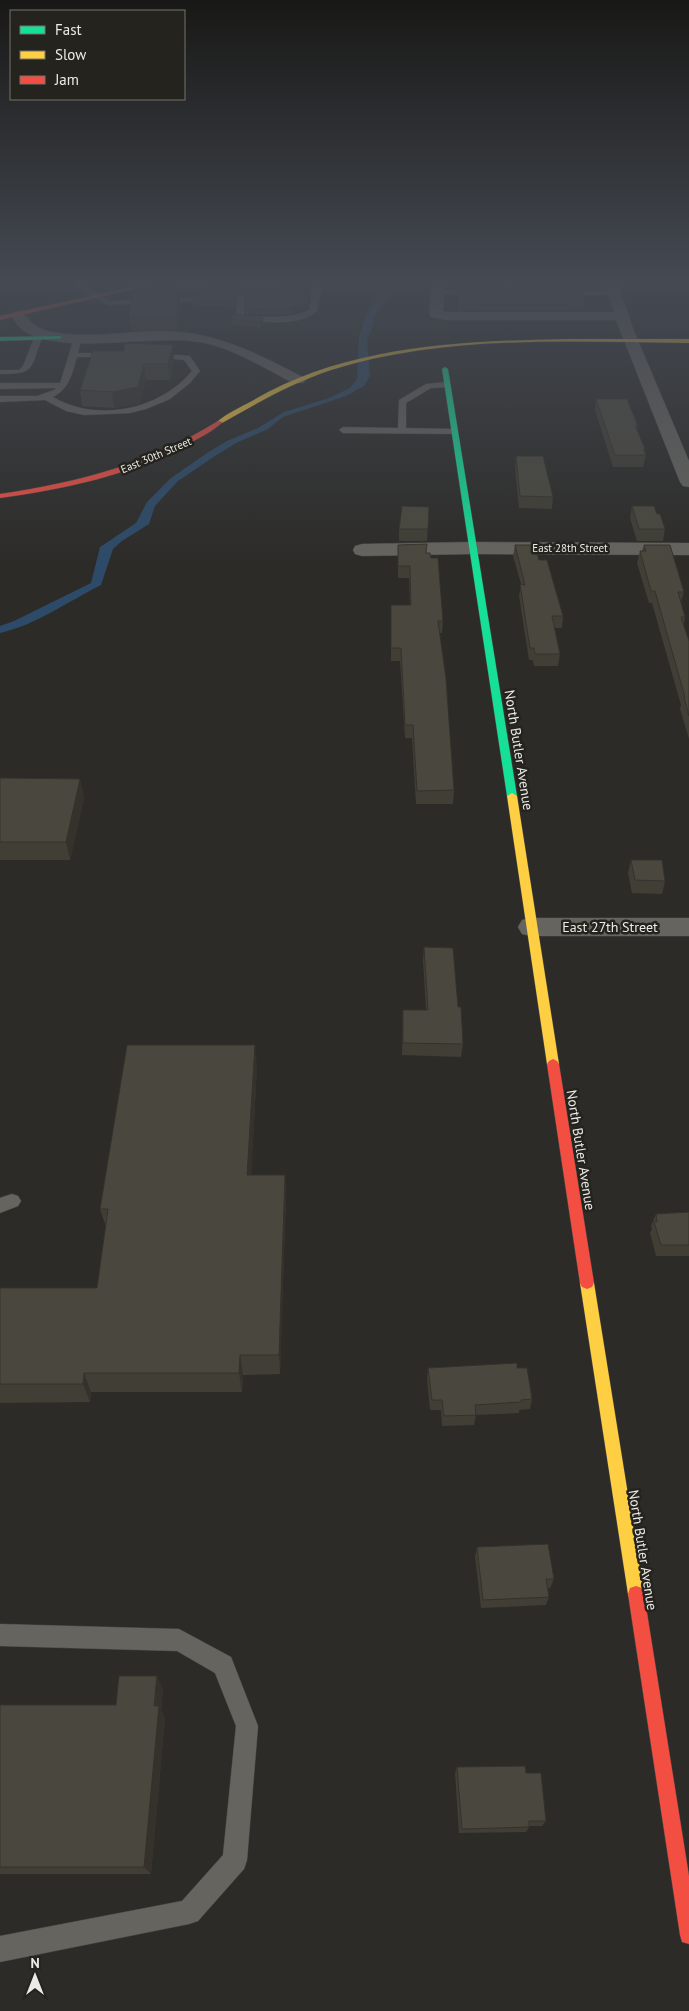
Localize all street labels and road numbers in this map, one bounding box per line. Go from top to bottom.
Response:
street label: East 30th Street [119,434,194,476]
street label: East 28th Street [532,541,608,555]
street label: North Butler Avenue [501,688,537,812]
street label: East 27th Street [562,918,658,936]
street label: North Butler Avenue [563,1088,599,1212]
street label: North Butler Avenue [625,1488,661,1612]

